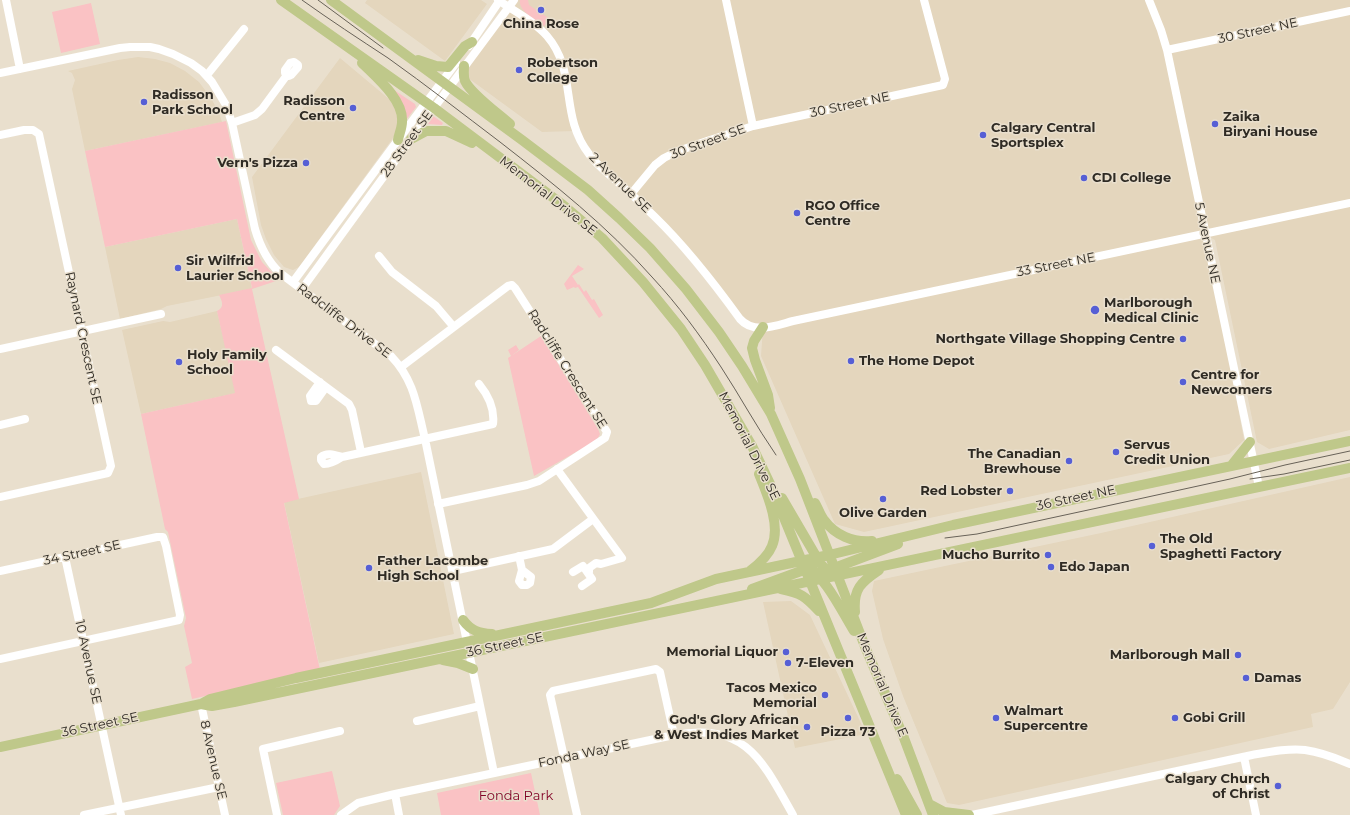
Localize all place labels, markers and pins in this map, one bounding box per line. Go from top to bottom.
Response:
marker: China Rose [536,5,546,15]
place label: China Rose [503,16,579,32]
place label: Robertson College [527,55,598,86]
marker: Robertson College [514,65,524,75]
place label: Radisson Park School [152,87,233,118]
place label: Radisson Centre [283,93,345,124]
marker: Radisson Park School [139,97,149,107]
marker: Radisson Centre [348,103,358,113]
place label: Zaika Biryani House [1223,109,1318,140]
marker: Zaika Biryani House [1210,119,1220,129]
place label: Calgary Central Sportsplex [991,120,1096,151]
marker: Calgary Central Sportsplex [978,130,988,140]
place label: Vern's Pizza [217,155,298,171]
marker: Vern's Pizza [301,158,311,168]
place label: CDI College [1092,170,1171,186]
marker: CDI College [1079,173,1089,183]
place label: RGO Office Centre [805,198,880,229]
marker: RGO Office Centre [792,208,802,218]
place label: Sir Wilfrid Laurier School [186,253,284,284]
marker: Sir Wilfrid Laurier School [173,263,183,273]
place label: Marlborough Medical Clinic [1104,295,1199,326]
marker: Marlborough Medical Clinic [1089,304,1101,316]
place label: Northgate Village Shopping Centre [935,331,1175,347]
marker: Northgate Village Shopping Centre [1178,334,1188,344]
place label: Holy Family School [187,347,267,378]
place label: The Home Depot [859,353,975,369]
marker: The Home Depot [846,356,856,366]
marker: Holy Family School [174,357,184,367]
place label: Centre for Newcomers [1191,367,1272,398]
marker: Centre for Newcomers [1178,377,1188,387]
place label: Servus Credit Union [1124,437,1210,468]
place label: The Canadian Brewhouse [968,446,1061,477]
marker: Servus Credit Union [1111,447,1121,457]
marker: The Canadian Brewhouse [1064,456,1074,466]
place label: Red Lobster [920,483,1002,499]
marker: Red Lobster [1005,486,1015,496]
marker: Olive Garden [878,494,888,504]
place label: Olive Garden [839,505,927,521]
place label: The Old Spaghetti Factory [1160,531,1282,562]
marker: The Old Spaghetti Factory [1147,541,1157,551]
place label: Mucho Burrito [942,547,1040,563]
marker: Mucho Burrito [1043,550,1053,560]
place label: Father Lacombe High School [377,553,488,584]
place label: Edo Japan [1059,559,1130,575]
marker: Edo Japan [1046,562,1056,572]
marker: Father Lacombe High School [364,563,374,573]
place label: Memorial Liquor [666,644,778,660]
marker: Memorial Liquor [781,647,791,657]
place label: Marlborough Mall [1110,647,1230,663]
marker: Marlborough Mall [1233,650,1243,660]
place label: 7-Eleven [796,655,854,671]
marker: 7-Eleven [783,658,793,668]
place label: Damas [1254,670,1301,686]
marker: Damas [1241,673,1251,683]
place label: Tacos Mexico Memorial [726,680,817,711]
marker: Tacos Mexico Memorial [820,690,830,700]
place label: Walmart Supercentre [1004,703,1088,734]
place label: Gobi Grill [1183,710,1245,726]
place label: God's Glory African & West Indies Market [654,712,799,743]
marker: Pizza 73 [843,713,853,723]
marker: Walmart Supercentre [991,713,1001,723]
marker: Gobi Grill [1170,713,1180,723]
marker: God's Glory African & West Indies Market [802,722,812,732]
place label: Pizza 73 [821,724,875,740]
place label: Calgary Church of Christ [1165,771,1270,802]
marker: Calgary Church of Christ [1273,781,1283,791]

